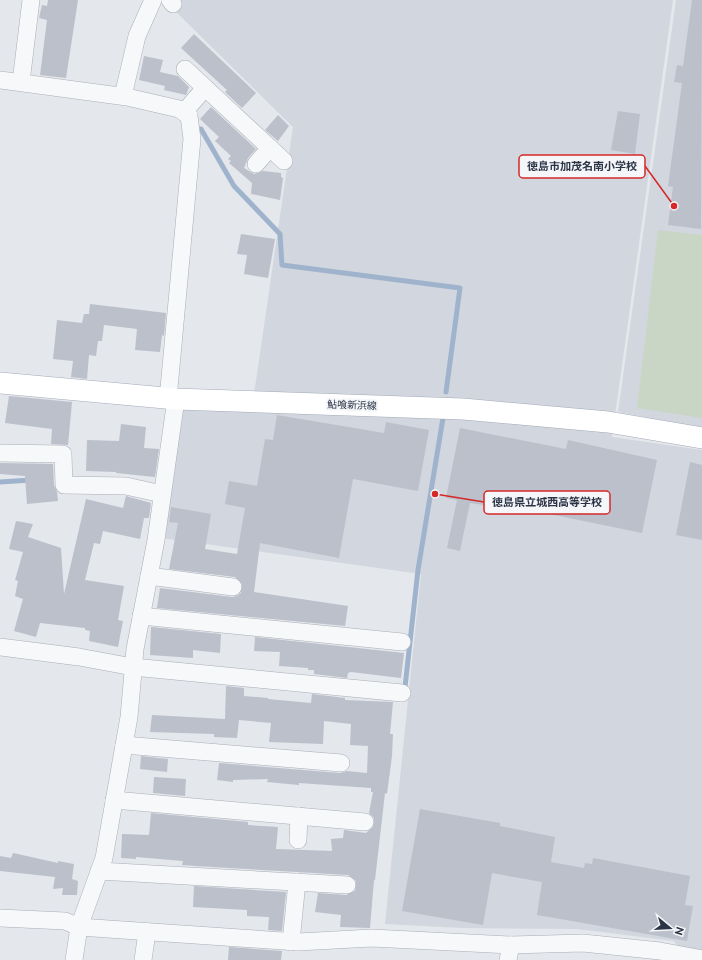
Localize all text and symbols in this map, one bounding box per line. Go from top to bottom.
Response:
callout: 徳島市加茂名南小学校 [519,155,645,178]
text: 徳島市加茂名南小学校 [527,160,637,172]
street label: 鮎喰新浜線 [327,399,377,411]
callout: 徳島県立城西高等学校 [484,491,610,514]
text: 徳島県立城西高等学校 [492,496,602,508]
north arrow [650,908,690,948]
text: N [673,925,686,937]

